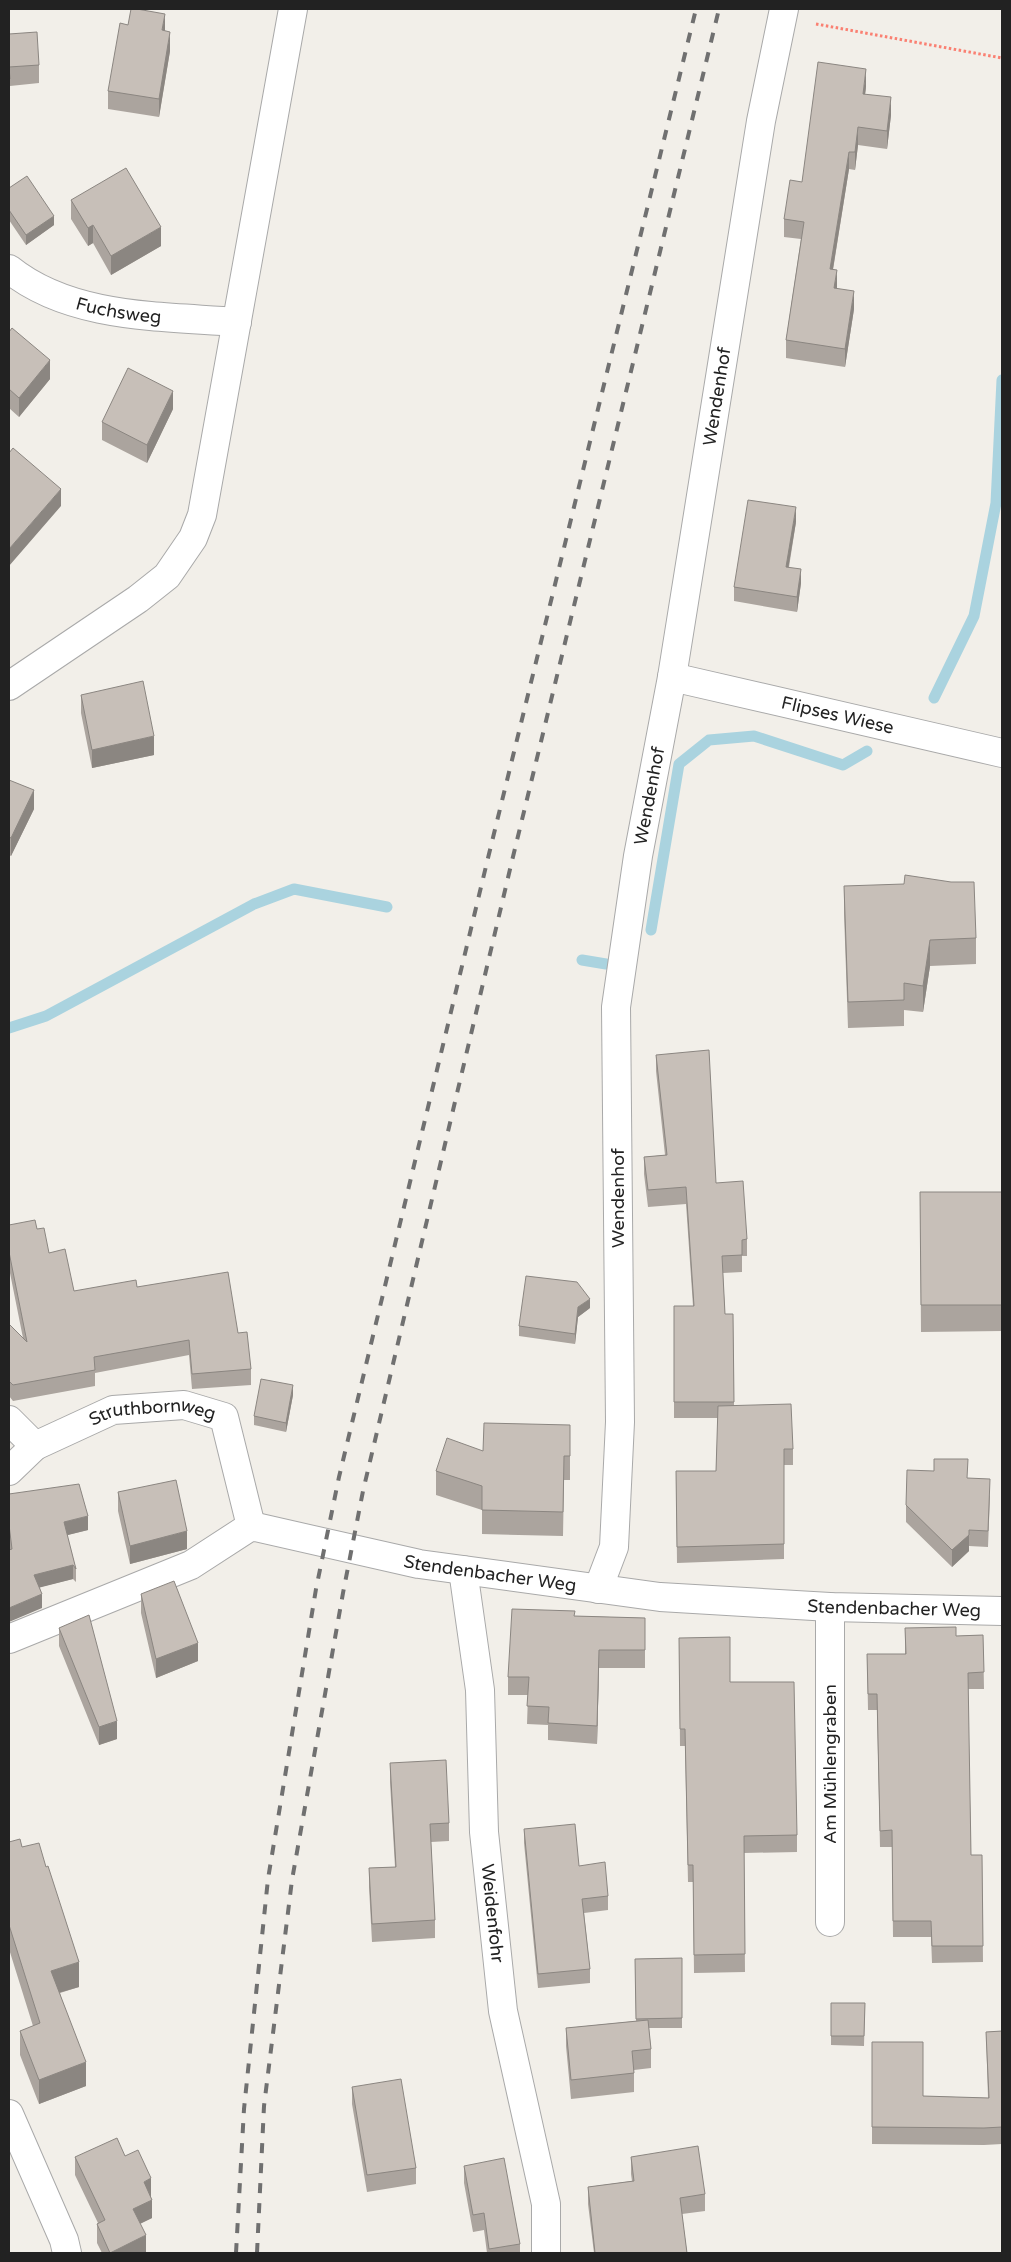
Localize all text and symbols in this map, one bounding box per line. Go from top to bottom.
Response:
street label: Fuchsweg [73,292,162,328]
street label: Wendenhof [698,345,736,447]
street label: Flipses Wiese [779,692,896,739]
street label: Wendenhof [629,745,670,847]
street label: Wendenhof [607,1148,629,1248]
street label: Struthbornweg [86,1394,218,1431]
street label: Stendenbacher Weg [402,1550,578,1596]
street label: Stendenbacher Weg [807,1595,981,1622]
street label: Am Mühlengraben [819,1684,841,1844]
street label: Weidenfohr [476,1863,509,1964]

